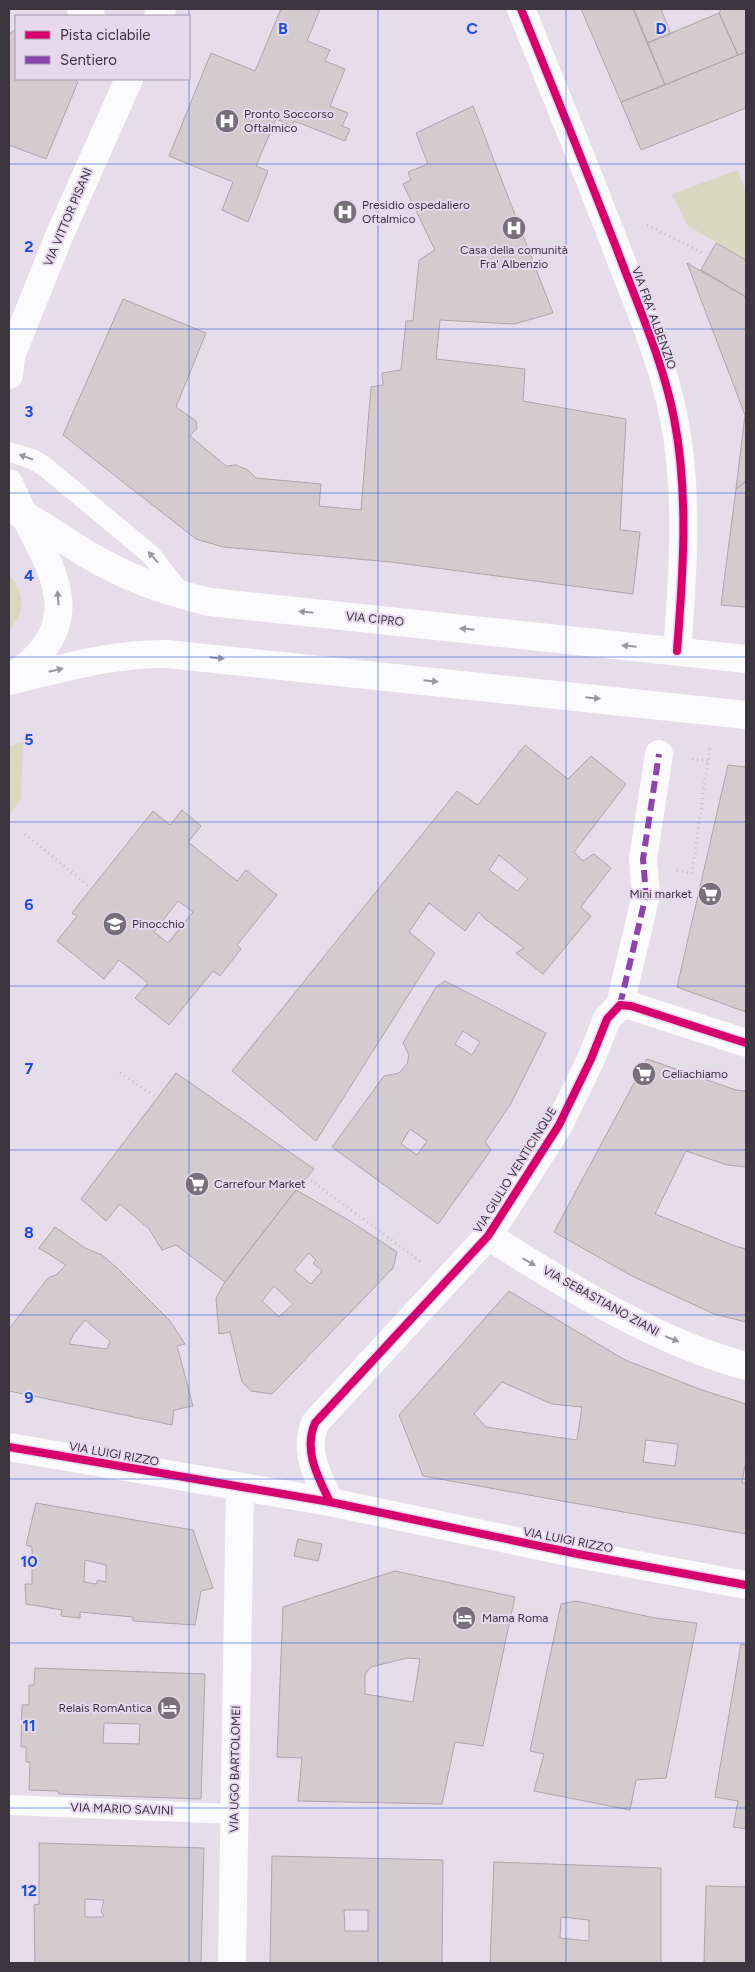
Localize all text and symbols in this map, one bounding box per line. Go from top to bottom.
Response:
legend [15,15,190,80]
text: B [278,19,288,38]
text: C [466,19,478,38]
text: D [655,19,667,38]
text: Pista ciclabile [60,26,151,44]
text: Sentiero [60,51,117,69]
place label: Pronto Soccorso Oftalmico [244,107,334,135]
hospital icon: Pronto Soccorso Oftalmico [214,108,240,134]
street label: VIA VITTOR PISANI [41,166,95,268]
place label: Presidio ospedaliero Oftalmico [362,198,470,226]
hospital icon: Presidio ospedaliero Oftalmico [332,199,358,225]
hospital icon: Casa della comunità Fra' Albenzio [501,215,527,241]
text: 2 [24,237,34,256]
place label: Casa della comunità Fra' Albenzio [460,243,568,271]
street label: VIA FRA' ALBENZIO [629,265,679,371]
text: 3 [25,402,34,421]
one-way arrow [18,453,33,461]
one-way arrow [147,551,158,564]
text: 4 [24,566,34,585]
one-way arrow [54,589,62,605]
one-way arrow [297,608,313,616]
street label: VIA CIPRO [345,609,405,629]
one-way arrow [459,625,475,633]
one-way arrow [620,642,636,650]
one-way arrow [209,655,225,663]
one-way arrow [49,666,64,674]
one-way arrow [423,677,439,685]
one-way arrow [585,694,601,702]
text: 5 [24,730,34,749]
supermarket icon: Mini market [697,881,723,907]
place label: Mini market [629,887,692,901]
text: 6 [24,895,34,914]
school or university icon: Pinocchio [102,911,128,937]
place label: Pinocchio [132,917,185,931]
text: 7 [25,1059,34,1078]
supermarket icon: Celiachiamo [631,1061,657,1087]
place label: Celiachiamo [662,1067,728,1081]
street label: VIA GIULIO VENTICINQUE [470,1104,560,1236]
supermarket icon: Carrefour Market [184,1171,210,1197]
place label: Carrefour Market [214,1177,306,1191]
text: 8 [24,1223,34,1242]
one-way arrow [523,1258,536,1267]
street label: VIA SEBASTIANO ZIANI [540,1263,662,1339]
one-way arrow [665,1335,680,1343]
text: 9 [24,1388,34,1407]
street label: VIA LUIGI RIZZO [68,1439,160,1469]
street label: VIA LUIGI RIZZO [522,1524,614,1556]
text: 10 [20,1552,38,1571]
hotel icon: Mama Roma [451,1605,477,1631]
place label: Mama Roma [482,1611,548,1625]
hotel icon: Relais RomAntica [156,1695,182,1721]
place label: Relais RomAntica [58,1701,152,1715]
street label: VIA UGO BARTOLOMEI [227,1705,243,1833]
text: 11 [22,1716,36,1735]
street label: VIA MARIO SAVINI [70,1800,174,1818]
text: 12 [21,1881,37,1900]

